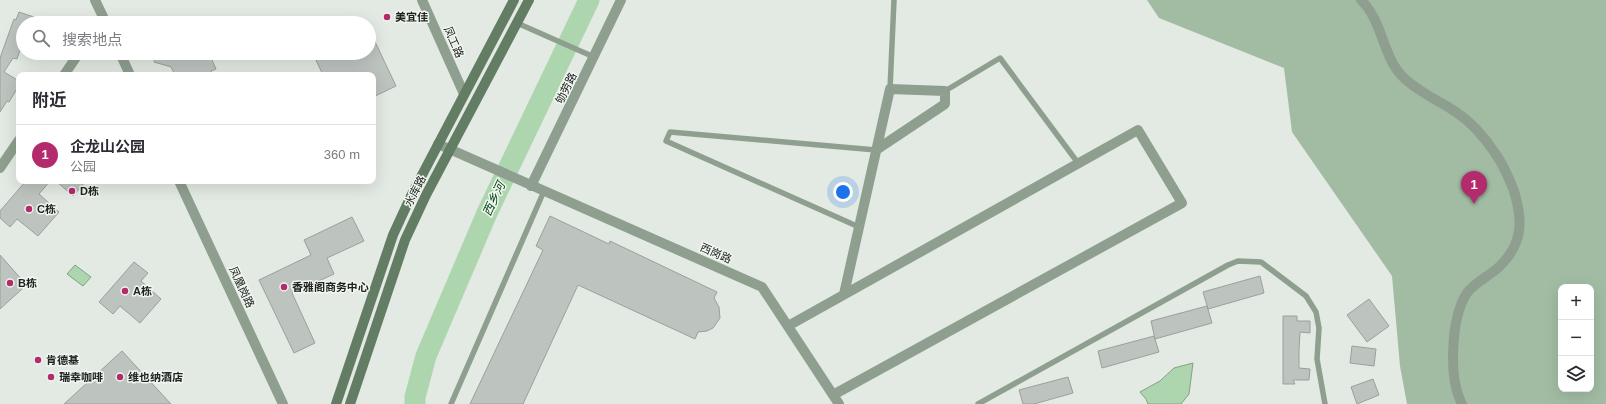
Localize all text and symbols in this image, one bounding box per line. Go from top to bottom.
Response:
place label: 美宜佳 [395,11,428,23]
marker: 美宜佳 [382,12,392,22]
search box [16,16,376,60]
street label: 凤工路 [442,24,466,60]
icon: search [30,27,52,49]
text: 搜索地点 [62,31,122,48]
street label: 劬劳路 [553,71,579,105]
text: 附近 [32,91,66,110]
text: 企龙山公园 [70,138,145,155]
text: 1 [41,147,49,162]
text: 360 m [324,147,360,162]
text: 公园 [70,159,96,174]
pin: 1 [1461,171,1487,204]
street label: 水库路 [402,174,428,208]
water label: 西乡河 [480,178,509,218]
your location [833,182,853,202]
place label: D栋 [80,185,99,197]
marker: D栋 [67,186,77,196]
place label: C栋 [37,203,56,215]
marker: C栋 [24,204,34,214]
street label: 西岗路 [698,241,734,265]
street label: 凤凰岗路 [227,265,257,309]
place label: B栋 [18,277,37,289]
marker: B栋 [5,278,15,288]
place label: 香雅阁商务中心 [292,281,369,293]
marker: 香雅阁商务中心 [279,282,289,292]
map controls [1558,284,1594,392]
button: + [1558,284,1594,320]
place label: A栋 [133,285,152,297]
marker: A栋 [120,286,130,296]
button: − [1558,320,1594,356]
place label: 肯德基 [46,354,79,366]
marker: 肯德基 [33,355,43,365]
button: layers [1558,356,1594,392]
place label: 瑞幸咖啡 [59,371,103,383]
place label: 维也纳酒店 [128,371,183,383]
marker: 瑞幸咖啡 [46,372,56,382]
marker: 维也纳酒店 [115,372,125,382]

